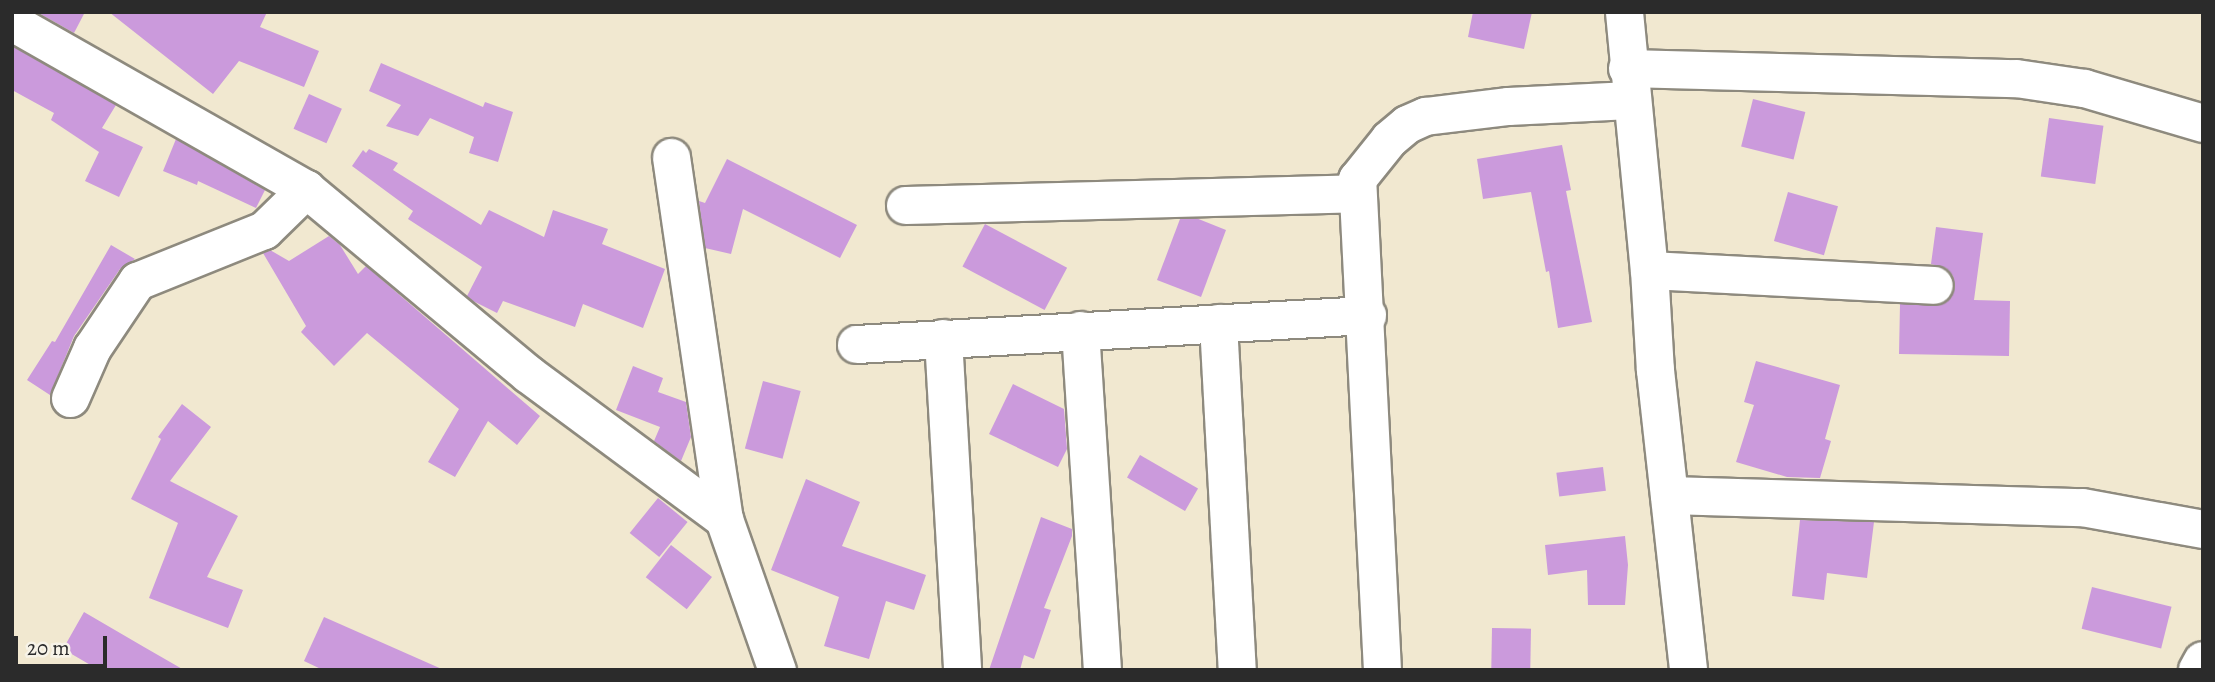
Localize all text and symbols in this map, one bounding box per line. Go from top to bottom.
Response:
scale bar [18,622,110,666]
text: 20 m [27,634,70,662]

